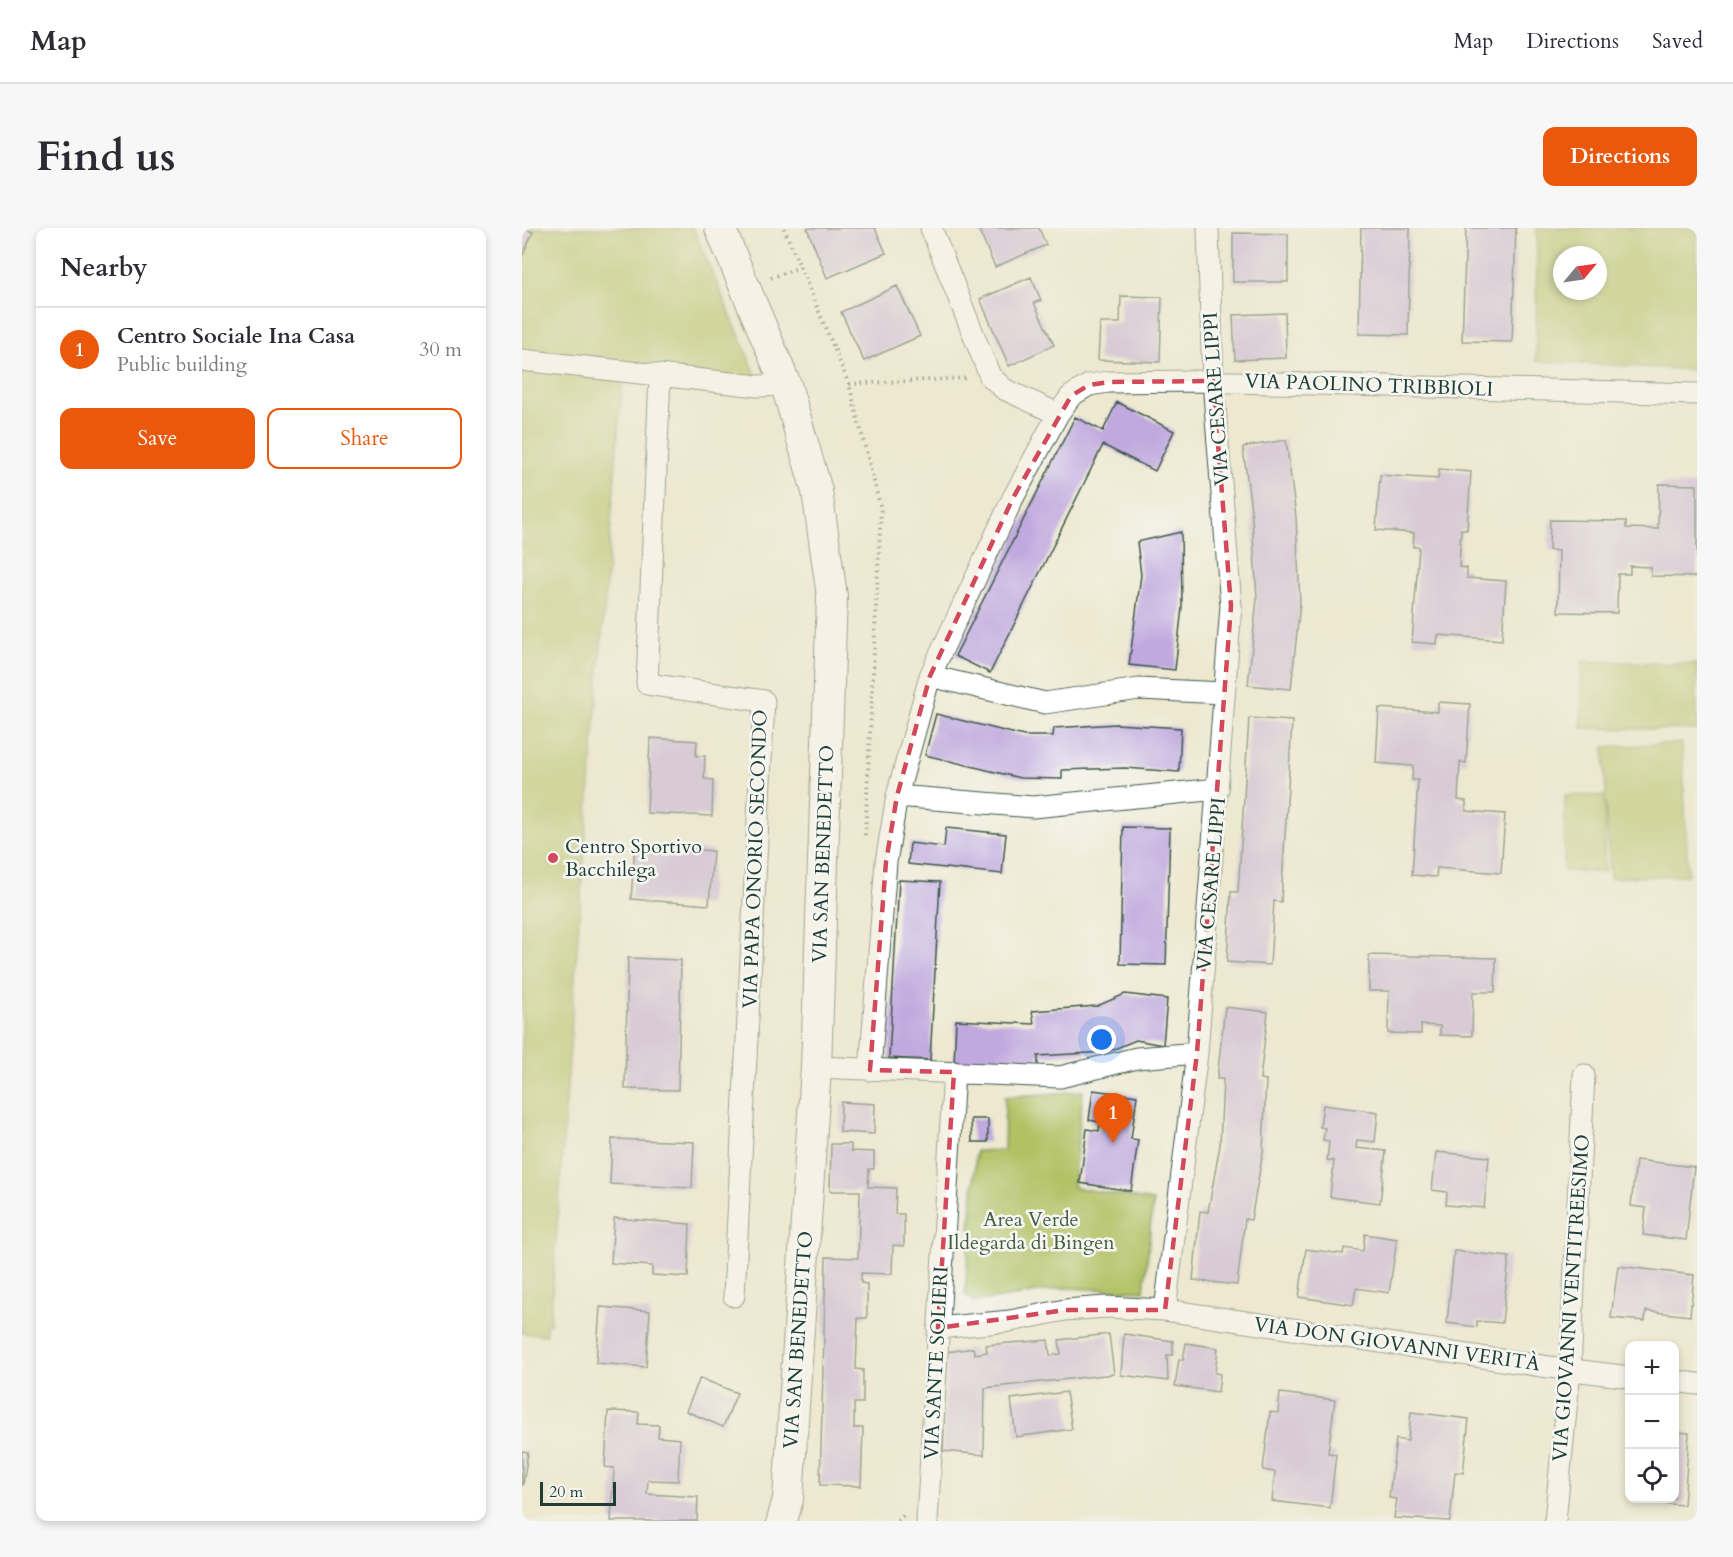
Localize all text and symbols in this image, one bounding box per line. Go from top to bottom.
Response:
text: Map [30,22,87,60]
text: Map [1453,27,1493,56]
text: Directions [1526,27,1619,56]
text: Saved [1652,27,1703,56]
button: Directions [1543,127,1697,186]
text: Find us [36,128,176,185]
north arrow [1553,246,1607,300]
text: Nearby [60,250,148,285]
street label: VIA CESARE LIPPI [1196,311,1236,487]
text: Centro Sociale Ina Casa [117,321,355,351]
text: 1 [74,336,85,363]
text: 30 m [419,336,462,363]
text: Public building [117,351,247,378]
street label: VIA PAOLINO TRIBBIOLI [1244,367,1494,403]
button: Save [60,408,255,469]
button: Share [267,408,462,469]
street label: VIA PAPA ONORIO SECONDO [736,709,774,1009]
street label: VIA SAN BENEDETTO [806,744,840,964]
street label: VIA CESARE LIPPI [1190,796,1232,972]
place label: Centro Sportivo Bacchilega [565,833,702,883]
marker: Centro Sportivo Bacchilega [546,851,560,865]
your location [1087,1025,1116,1054]
pin: 1 [1094,1094,1132,1143]
street label: VIA GIOVANNI VENTITREESIMO [1546,1133,1596,1463]
park label: Area Verde Ildegarda di Bingen [947,1206,1115,1256]
street label: VIA SAN BENEDETTO [777,1230,819,1450]
street label: VIA SANTE SOLIERI [917,1265,955,1461]
street label: VIA DON GIOVANNI VERITÀ [1252,1311,1543,1378]
map controls [1625,1341,1679,1503]
button: + [1625,1341,1679,1395]
button: − [1625,1395,1679,1449]
button: locate [1625,1449,1679,1503]
scale bar [540,1479,616,1506]
text: 20 m [549,1481,583,1503]

